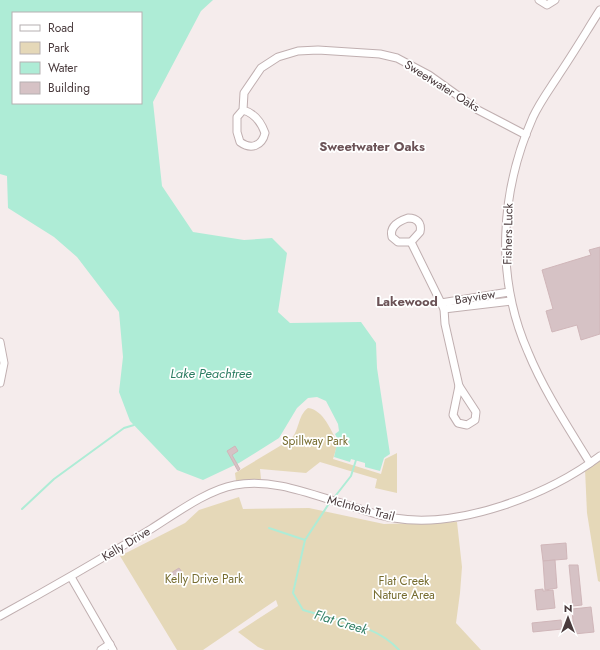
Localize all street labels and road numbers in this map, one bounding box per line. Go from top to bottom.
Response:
street label: Sweetwater Oaks [401,56,483,116]
street label: Fishers Luck [498,202,518,265]
street label: Bayview [454,285,497,309]
street label: McIntosh Trail [325,490,397,526]
street label: Kelly Drive [98,522,154,566]

